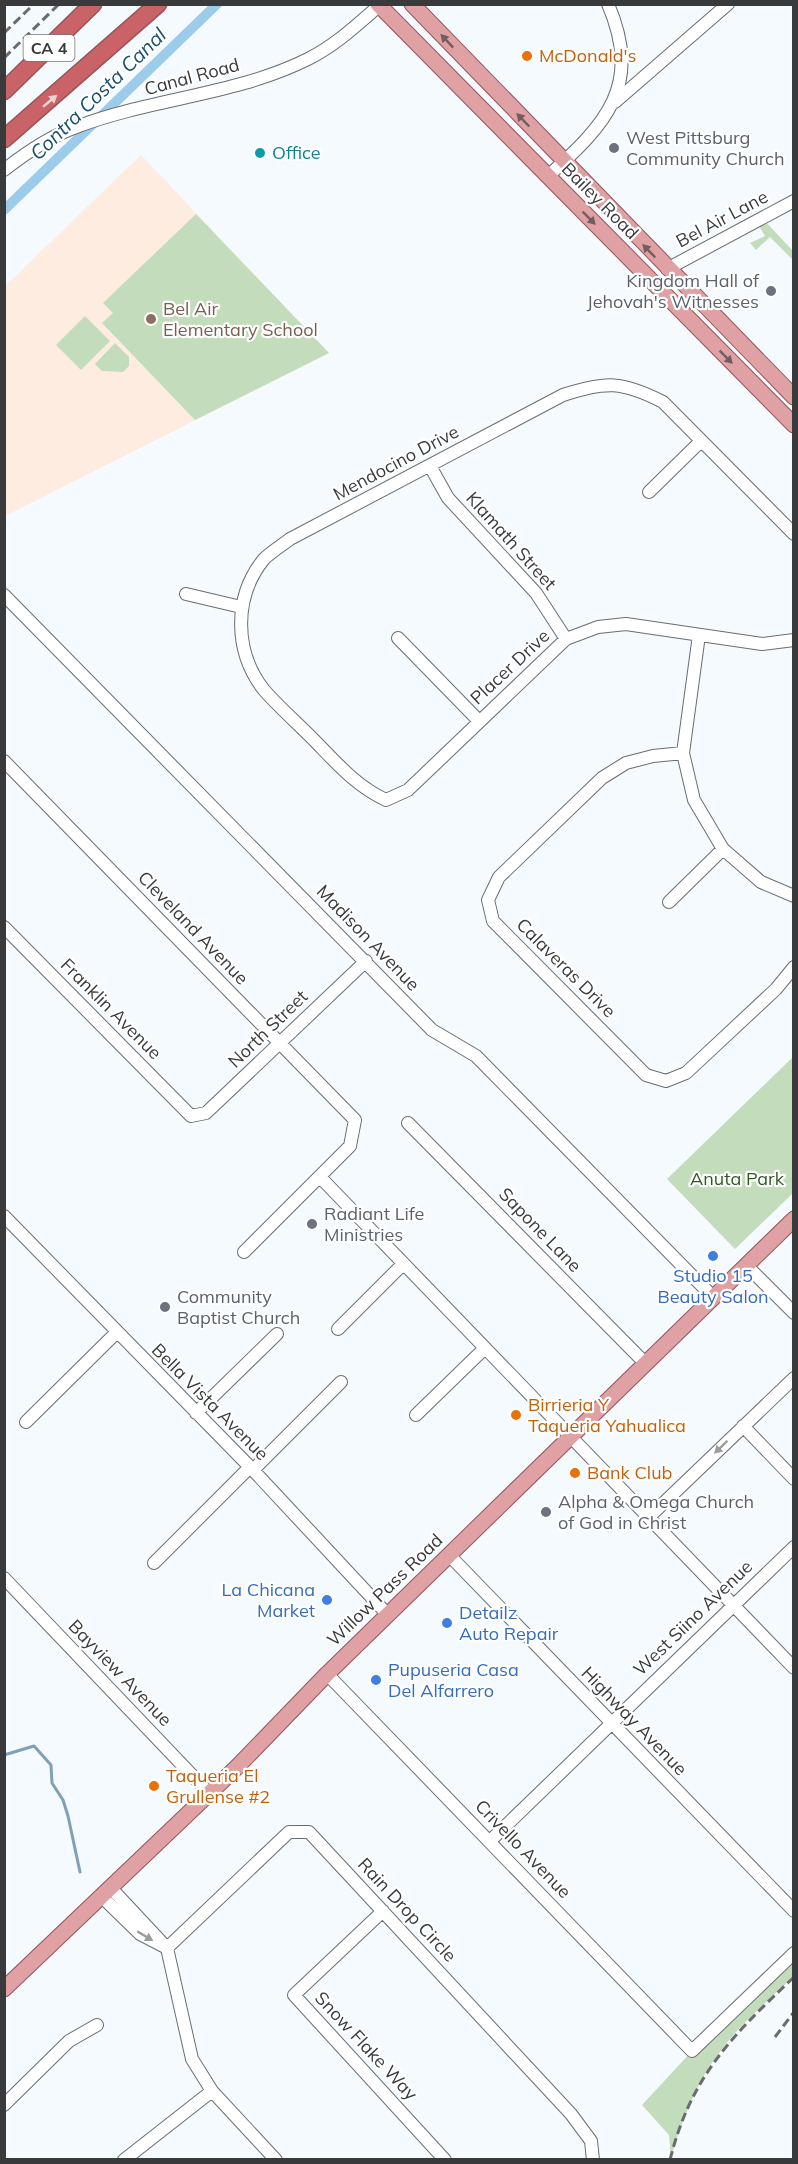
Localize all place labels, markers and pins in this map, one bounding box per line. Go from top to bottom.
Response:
place label: McDonald's [539,44,636,67]
marker: McDonald's [520,49,534,63]
place label: West Pittsburg Community Church [626,126,785,170]
place label: Office [272,141,321,164]
marker: West Pittsburg Community Church [607,141,621,155]
marker: Office [253,146,267,160]
place label: Kingdom Hall of Jehovah's Witnesses [587,269,760,313]
marker: Kingdom Hall of Jehovah's Witnesses [764,284,778,298]
place label: Bel Air Elementary School [163,297,318,341]
marker: Bel Air Elementary School [144,312,158,326]
place label: Radiant Life Ministries [324,1202,424,1246]
marker: Radiant Life Ministries [305,1217,319,1231]
marker: Studio 15 Beauty Salon [706,1249,720,1263]
place label: Studio 15 Beauty Salon [657,1264,769,1308]
place label: Community Baptist Church [177,1285,300,1329]
marker: Community Baptist Church [158,1300,172,1314]
place label: Birrieria Y Taqueria Yahualica [528,1393,686,1437]
marker: Birrieria Y Taqueria Yahualica [509,1408,523,1422]
place label: Bank Club [587,1461,672,1484]
marker: Bank Club [568,1466,582,1480]
place label: Alpha & Omega Church of God in Christ [558,1490,754,1534]
marker: Alpha & Omega Church of God in Christ [539,1505,553,1519]
place label: La Chicana Market [222,1578,315,1622]
marker: La Chicana Market [320,1593,334,1607]
place label: Detailz Auto Repair [459,1601,559,1645]
marker: Detailz Auto Repair [440,1616,454,1630]
place label: Pupuseria Casa Del Alfarrero [388,1658,519,1702]
marker: Pupuseria Casa Del Alfarrero [369,1673,383,1687]
place label: Taqueria El Grullense #2 [166,1764,270,1808]
marker: Taqueria El Grullense #2 [147,1779,161,1793]

